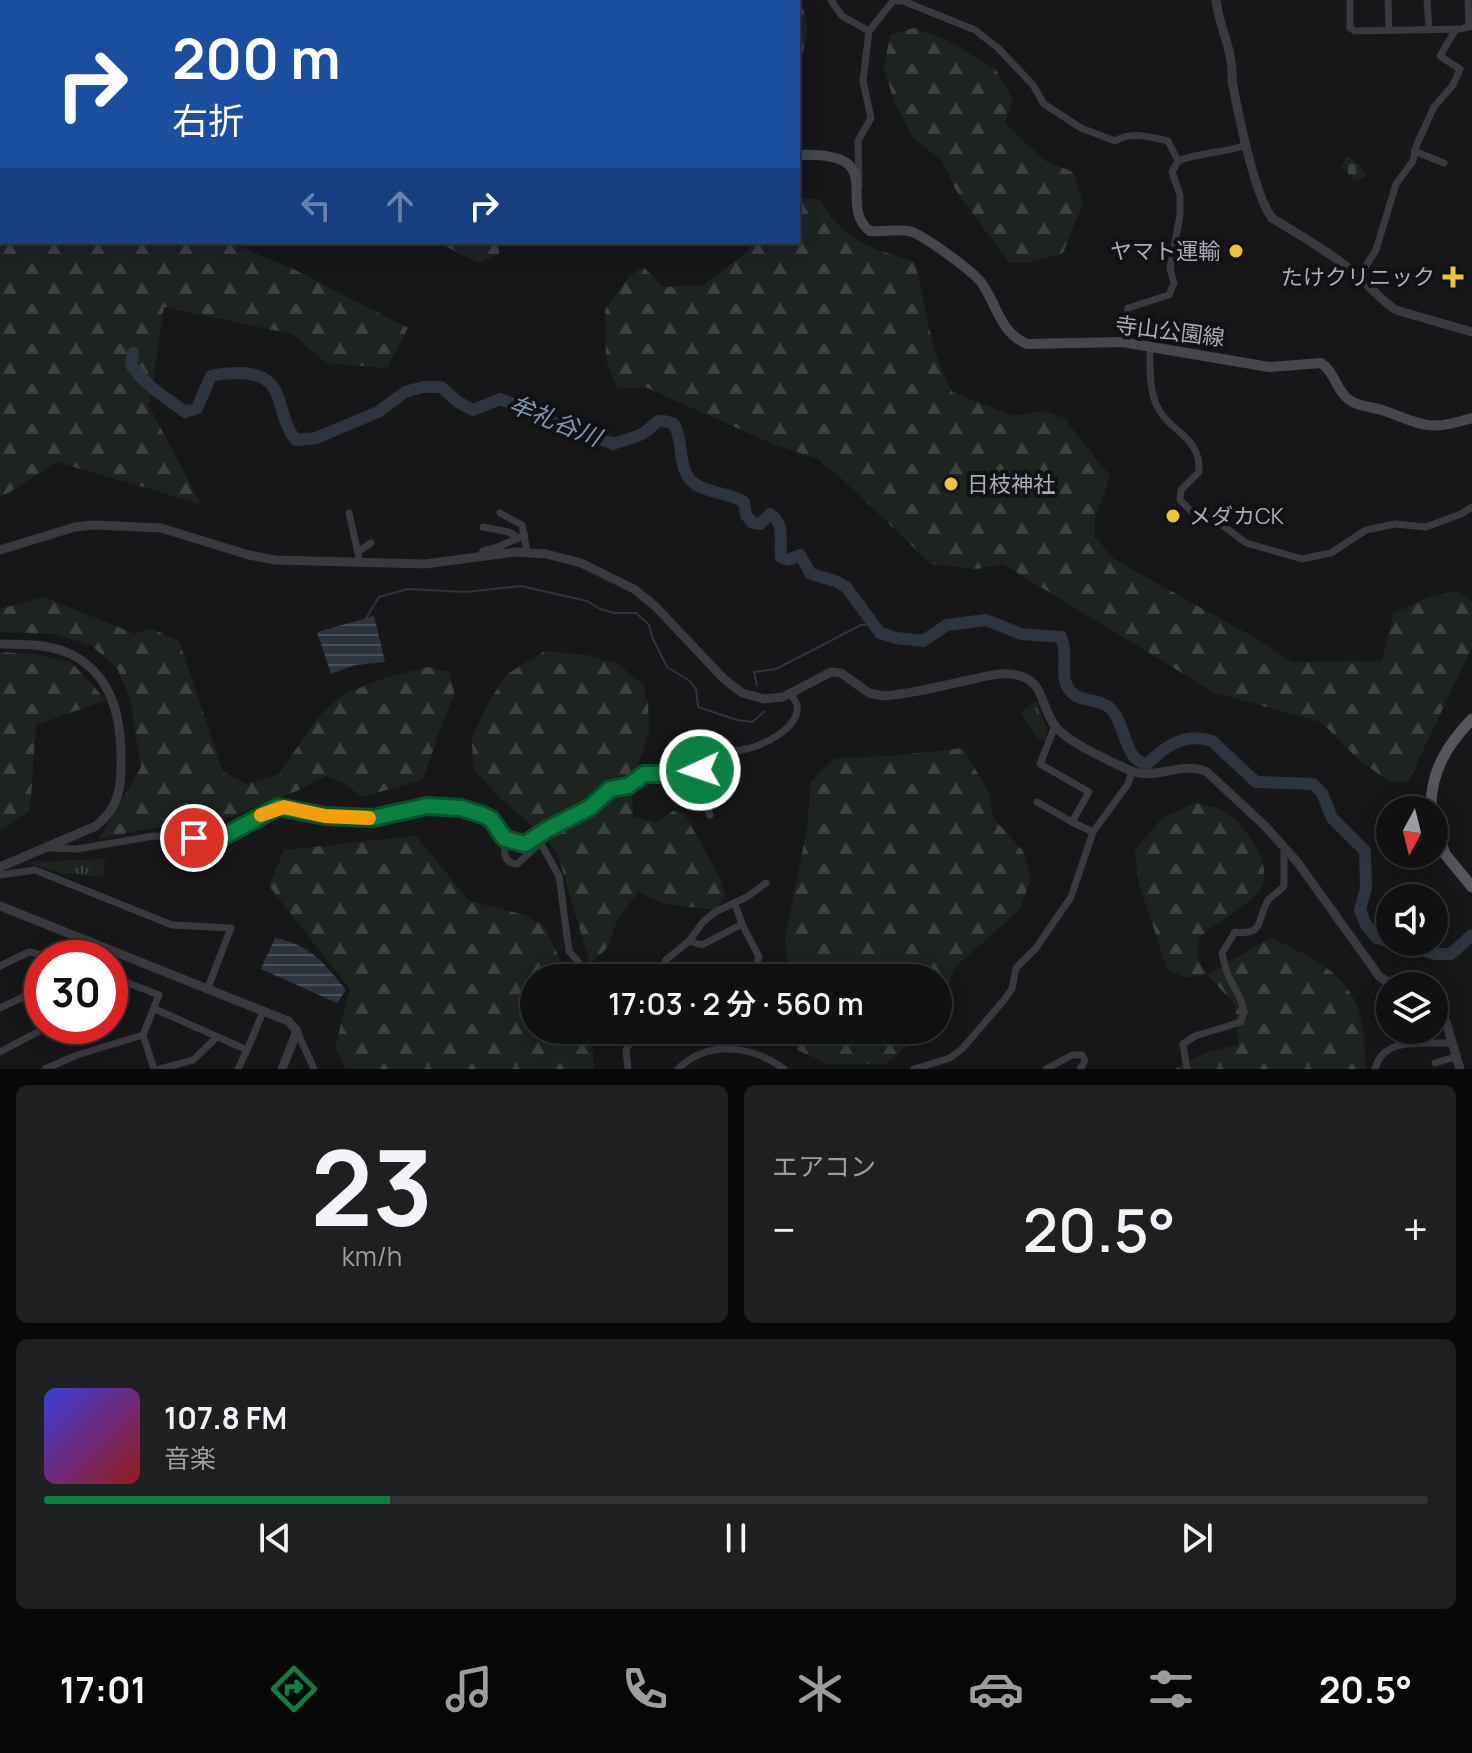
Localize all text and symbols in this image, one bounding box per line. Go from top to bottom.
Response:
text: 200 m [172,19,341,96]
icon: right [40,32,144,136]
text: 右折 [172,96,244,145]
icon: left [294,184,338,228]
icon: ahead [378,184,422,228]
icon: right [462,184,506,228]
place label: ヤマト運輸 [1110,236,1220,266]
marker: ヤマト運輸 [1227,242,1245,260]
place label: たけクリニック [1281,262,1435,292]
marker: たけクリニック [1442,266,1464,288]
street label: 寺山公園線 [1114,309,1226,353]
water label: 牟礼谷川 [505,386,609,454]
place label: 日枝神社 [967,469,1055,499]
marker: 日枝神社 [942,475,960,493]
place label: メダカCK [1189,501,1285,531]
marker: メダカCK [1164,507,1182,525]
position arrow [658,728,742,812]
north arrow [1376,796,1448,868]
map controls [1376,796,1448,1044]
pin [160,804,228,872]
icon: arrive [172,816,216,860]
button: sound [1376,884,1448,956]
speed limit sign: 30 [24,940,128,1044]
button: layers [1376,972,1448,1044]
text: 17:03 · 2 分 · 560 m [608,983,864,1024]
text: 23 [311,1115,433,1257]
text: エアコン [772,1148,876,1184]
text: 20.5° [1023,1188,1176,1270]
text: − [772,1199,796,1259]
text: + [1403,1199,1428,1259]
text: km/h [342,1238,402,1274]
text: 107.8 FM [164,1397,287,1438]
text: 音楽 [164,1440,216,1476]
icon: previous [253,1516,297,1560]
icon: pause [714,1516,758,1560]
icon: next [1175,1516,1219,1560]
icon: directions [266,1661,322,1717]
icon: music [441,1661,497,1717]
icon: phone [617,1661,673,1717]
icon: climate [792,1661,848,1717]
icon: car [968,1661,1024,1717]
icon: filters [1143,1661,1199,1717]
text: 17:01 [60,1665,147,1714]
text: 20.5° [1319,1665,1412,1714]

